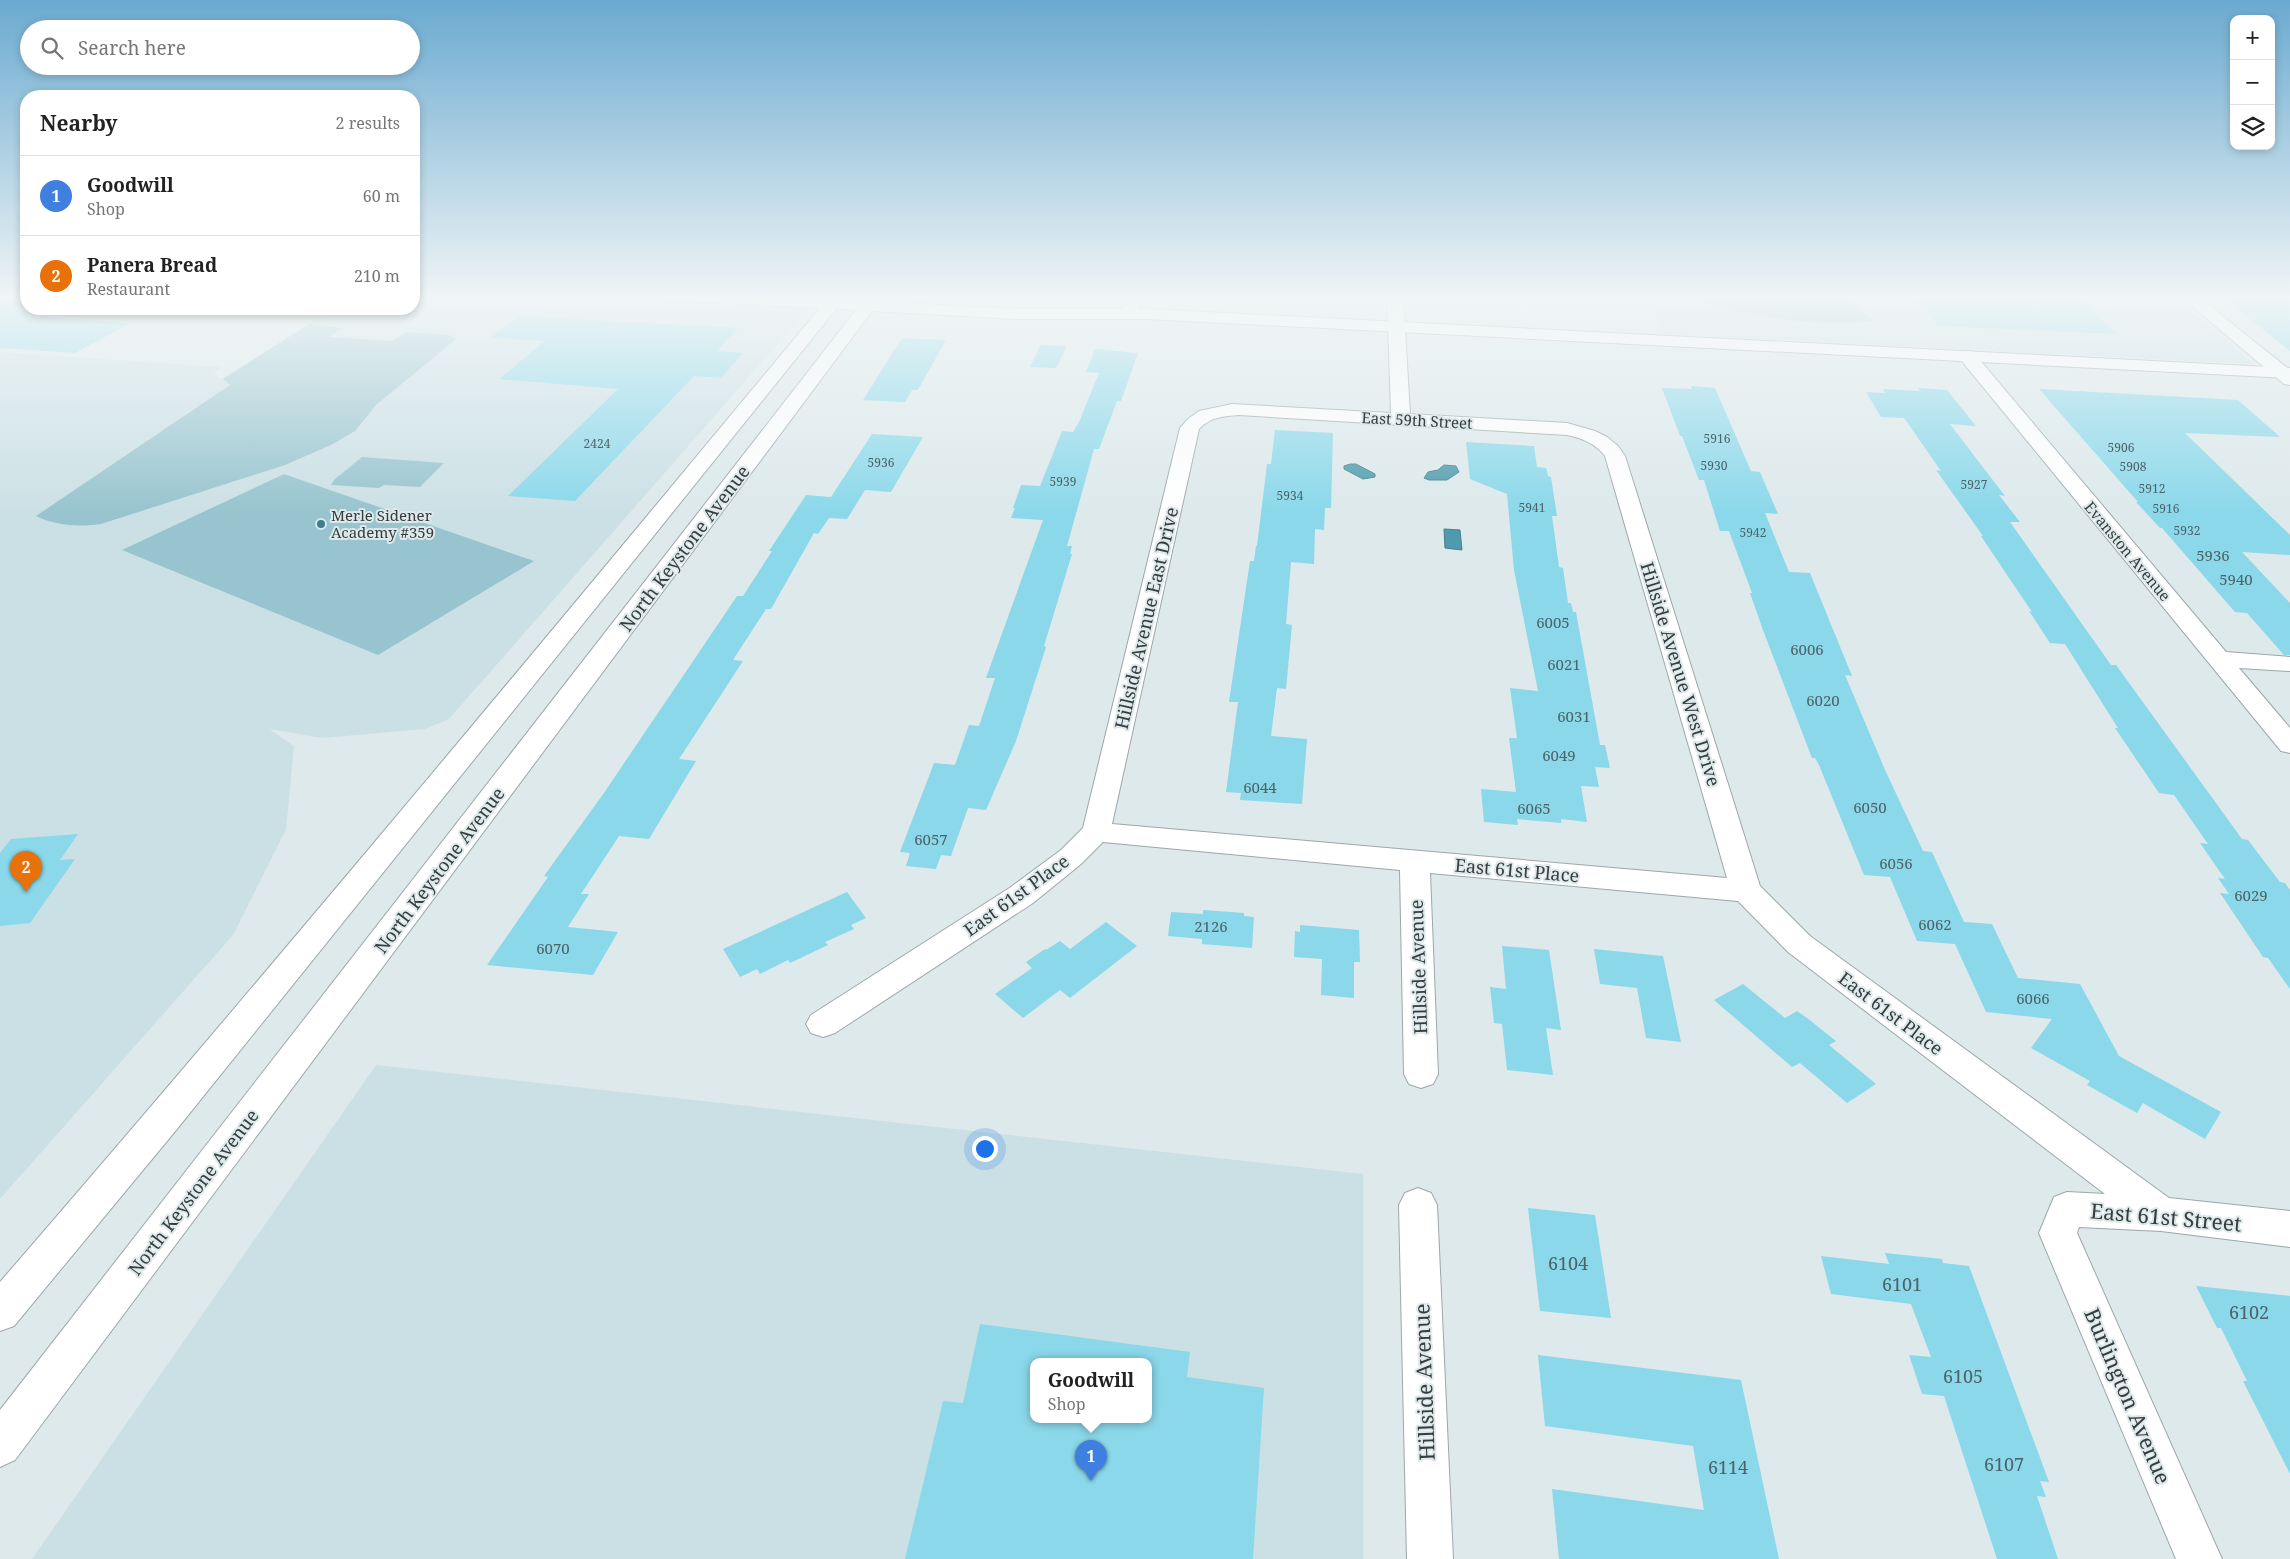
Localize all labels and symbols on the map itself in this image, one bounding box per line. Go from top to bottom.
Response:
street label: East 59th Street [1361,407,1473,433]
house number: 5916 [1704,430,1731,447]
house number: 2424 [584,435,611,452]
house number: 5906 [2108,439,2135,456]
house number: 5936 [868,454,895,471]
house number: 5930 [1701,457,1728,474]
house number: 5908 [2120,458,2147,475]
street label: North Keystone Avenue [614,460,754,636]
house number: 5939 [1050,473,1076,490]
house number: 5927 [1961,476,1988,493]
house number: 5912 [2139,480,2165,497]
house number: 5934 [1277,487,1304,504]
street label: Evanston Avenue [2080,497,2176,605]
house number: 5941 [1519,499,1545,516]
house number: 5916 [2153,500,2180,517]
place label: Merle Sidener Academy #359 [331,505,434,542]
street label: Hillside Avenue East Drive [1109,505,1183,731]
marker: Merle Sidener Academy #359 [315,518,327,530]
house number: 5932 [2174,522,2200,539]
house number: 5942 [1740,524,1766,541]
house number: 5936 [2196,545,2230,565]
street label: Hillside Avenue West Drive [1635,559,1727,789]
house number: 5940 [2219,569,2253,589]
house number: 6005 [1536,612,1570,632]
house number: 6006 [1790,639,1824,659]
house number: 6021 [1547,654,1581,674]
house number: 6020 [1806,690,1840,710]
house number: 6031 [1557,706,1591,726]
house number: 6049 [1542,745,1576,765]
house number: 6044 [1243,777,1277,797]
street label: North Keystone Avenue [369,782,509,958]
house number: 6050 [1853,797,1887,817]
house number: 6065 [1517,798,1551,818]
house number: 6057 [914,829,948,849]
street label: East 61st Place [958,849,1074,941]
pin: 2 [10,851,42,892]
street label: East 61st Place [1454,853,1580,887]
house number: 6056 [1879,853,1913,873]
house number: 6029 [2234,885,2268,905]
street label: Hillside Avenue [1404,899,1432,1035]
house number: 6062 [1918,914,1952,934]
house number: 2126 [1194,916,1228,936]
house number: 6070 [536,938,570,958]
street label: East 61st Place [1834,966,1948,1060]
house number: 6066 [2016,988,2050,1008]
street label: North Keystone Avenue [123,1104,263,1280]
your location [972,1136,998,1162]
street label: East 61st Street [2089,1196,2243,1238]
house number: 6104 [1548,1251,1588,1275]
house number: 6101 [1882,1272,1922,1296]
house number: 6102 [2229,1300,2269,1324]
street label: Hillside Avenue [1407,1303,1441,1461]
street label: Burlington Avenue [2078,1304,2178,1488]
house number: 6105 [1943,1364,1983,1388]
pin: 1 [1075,1440,1107,1481]
house number: 6107 [1984,1452,2024,1476]
house number: 6114 [1708,1455,1748,1479]

